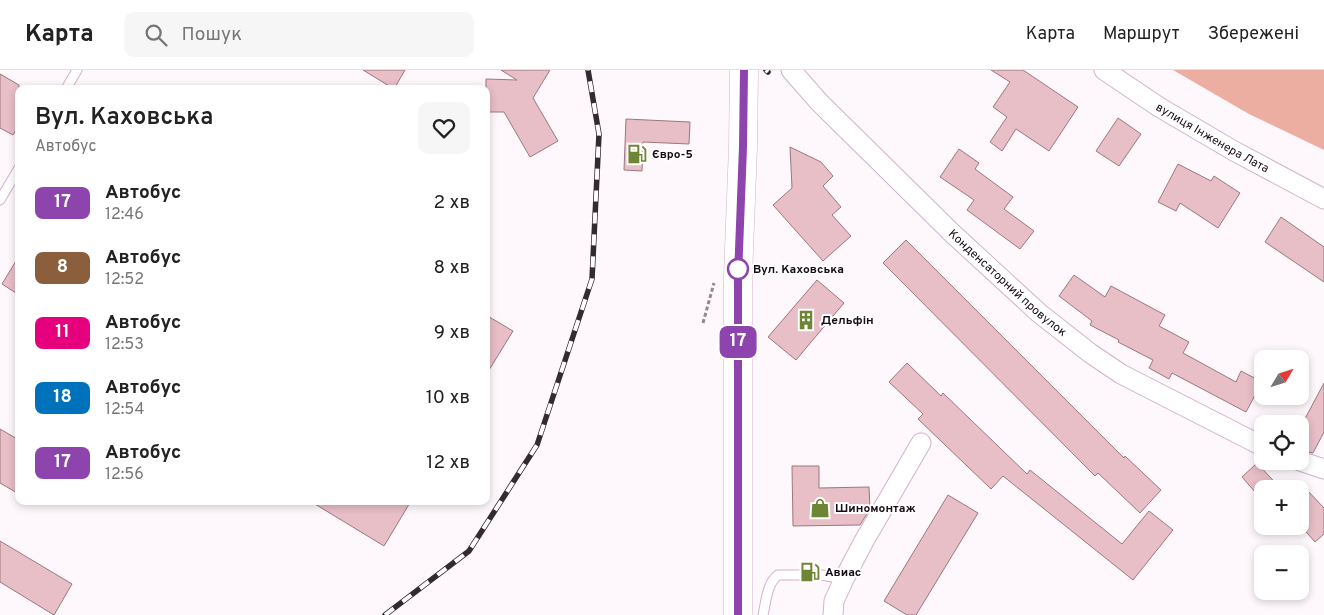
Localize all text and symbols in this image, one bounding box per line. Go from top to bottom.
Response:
search box [124,12,474,57]
text: Карта [25,20,94,50]
icon: search [142,21,170,49]
text: Пошук [182,23,242,47]
text: Карта [1026,23,1075,46]
text: Маршрут [1103,23,1180,46]
text: Збережені [1208,23,1299,46]
street label: вулиця Інженера Лата [1152,100,1272,177]
button: heart [418,102,470,154]
text: Вул. Каховська [35,103,213,133]
text: Автобус [35,137,97,157]
fuel station icon: Євро-5 [626,143,648,165]
place label: Євро-5 [652,147,693,163]
text: Автобус [105,181,181,205]
text: 17 [54,191,71,214]
text: 2 хв [433,191,470,215]
text: 12:46 [105,205,144,225]
street label: Конденсаторний провулок [944,226,1070,341]
text: Автобус [105,246,181,270]
text: 8 [57,256,68,279]
text: 8 хв [433,256,470,280]
marker: Вул. Каховська [727,258,749,280]
place label: Вул. Каховська [753,262,844,278]
text: 12:52 [105,270,144,290]
building icon: Дельфін [795,309,817,331]
text: Автобус [105,311,181,335]
place label: Дельфін [821,313,874,329]
text: 11 [55,321,70,344]
text: 9 хв [434,321,470,345]
line badge: 17 [716,326,760,358]
text: 17 [730,330,746,353]
text: 12:53 [105,335,144,355]
north arrow [1254,350,1309,405]
map controls [1254,350,1309,600]
text: Автобус [105,376,181,400]
text: 18 [53,386,72,409]
text: 10 хв [426,386,470,410]
text: 12:54 [105,400,145,420]
button: locate [1254,415,1309,470]
text: Автобус [105,441,181,465]
text: 17 [54,451,71,474]
text: 12 хв [426,451,470,475]
text: 12:56 [105,465,144,485]
button: + [1254,480,1309,535]
shop icon: Шиномонтаж [809,497,831,519]
place label: Шиномонтаж [835,501,916,517]
button: − [1254,545,1309,600]
fuel station icon: Авиас [799,561,821,583]
place label: Авиас [825,565,861,581]

